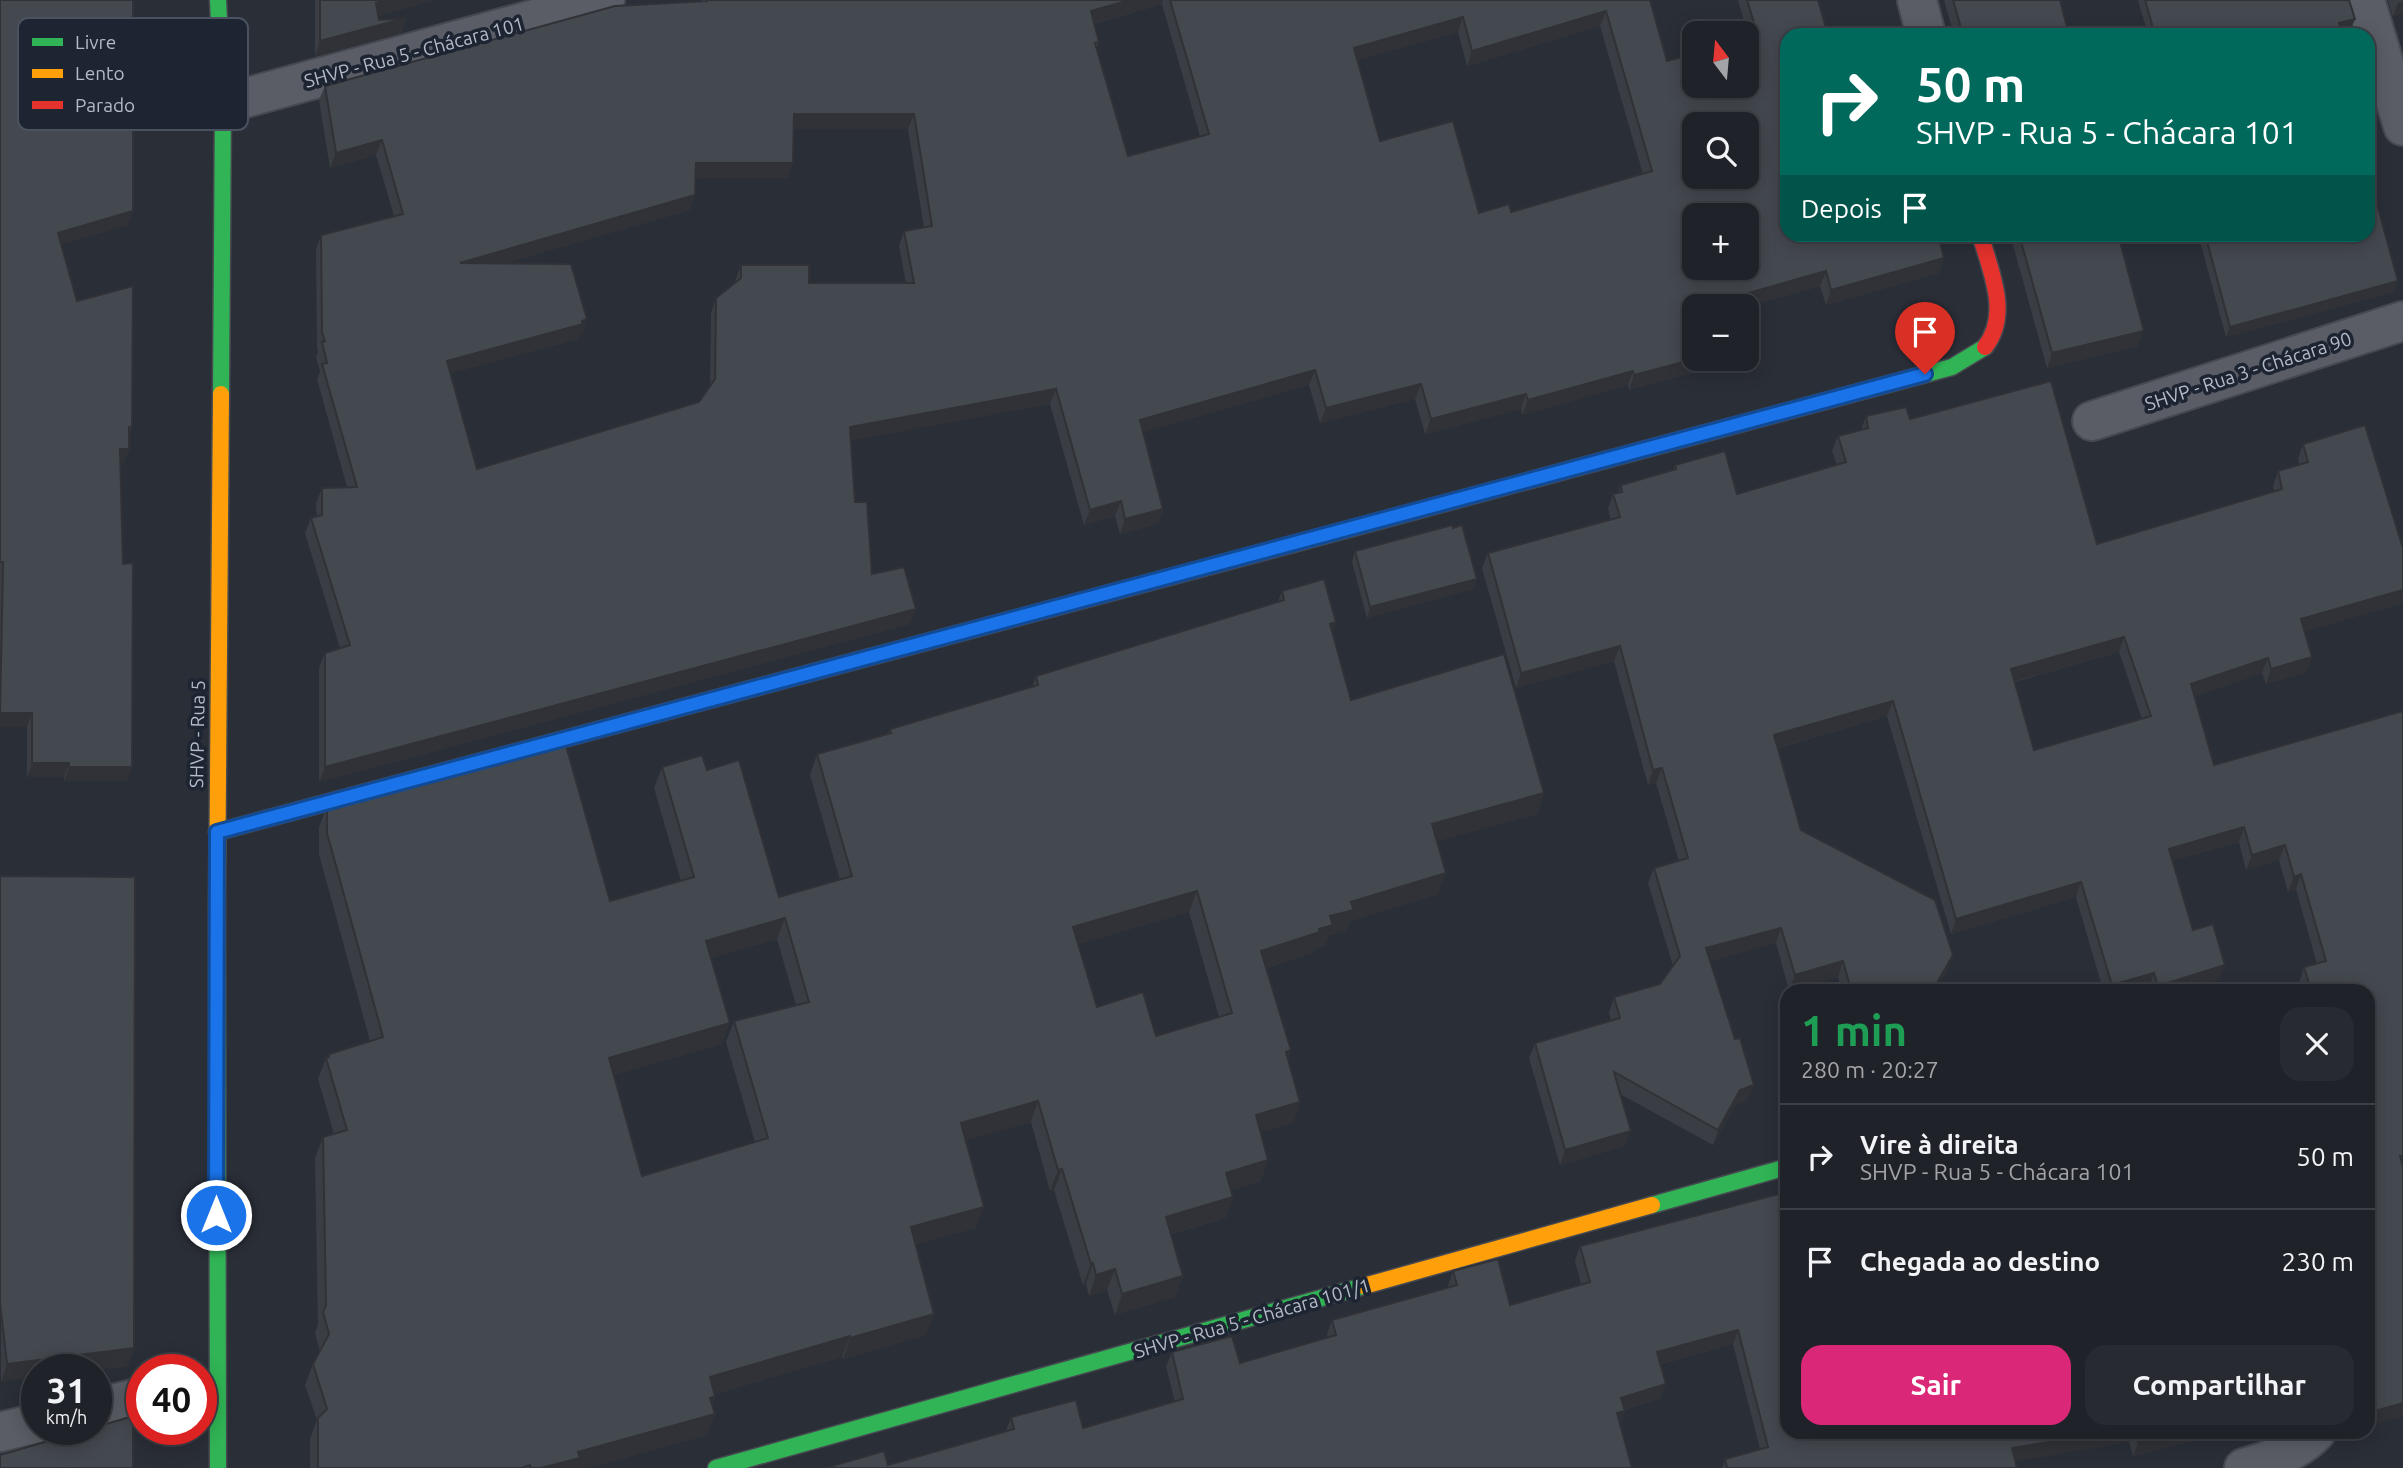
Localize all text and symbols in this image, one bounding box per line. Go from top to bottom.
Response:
street label: SHVP - Rua 5 - Chácara 101 [302,12,526,92]
legend [18,18,248,130]
north arrow [1682,21,1759,98]
map controls [1682,21,1759,371]
text: Livre [75,31,116,53]
icon: right [1801,56,1892,147]
text: 50 m [1916,56,2025,111]
text: Lento [75,62,125,84]
text: Parado [75,94,135,116]
button: search [1682,112,1759,189]
text: SHVP - Rua 5 - Chácara 101 [1916,114,2298,150]
icon: arrive [1896,189,1934,227]
text: Depois [1801,194,1882,223]
button: + [1682,203,1759,280]
button: − [1682,294,1759,371]
pin [1895,302,1955,374]
icon: arrive [1906,313,1944,351]
street label: SHVP - Rua 3 - Chácara 90 [2142,327,2354,415]
street label: SHVP - Rua 5 [185,680,209,788]
text: 1 min [1801,1007,1907,1054]
button: close [2280,1007,2354,1081]
text: 280 m · 20:27 [1801,1057,1939,1082]
text: Vire à direita [1860,1130,2019,1159]
icon: right [1801,1138,1839,1176]
text: 50 m [2296,1142,2354,1171]
text: SHVP - Rua 5 - Chácara 101 [1860,1159,2135,1184]
position arrow [179,1178,253,1252]
icon: arrive [1801,1243,1839,1281]
text: Chegada ao destino [1860,1247,2100,1276]
text: 230 m [2282,1247,2354,1276]
street label: SHVP - Rua 5 - Chácara 101/1 [1131,1274,1373,1362]
button: Sair [1801,1345,2071,1425]
button: Compartilhar [2085,1345,2354,1425]
speed limit sign: 40 [126,1354,217,1445]
text: 31 [47,1370,86,1410]
text: km/h [46,1407,87,1427]

